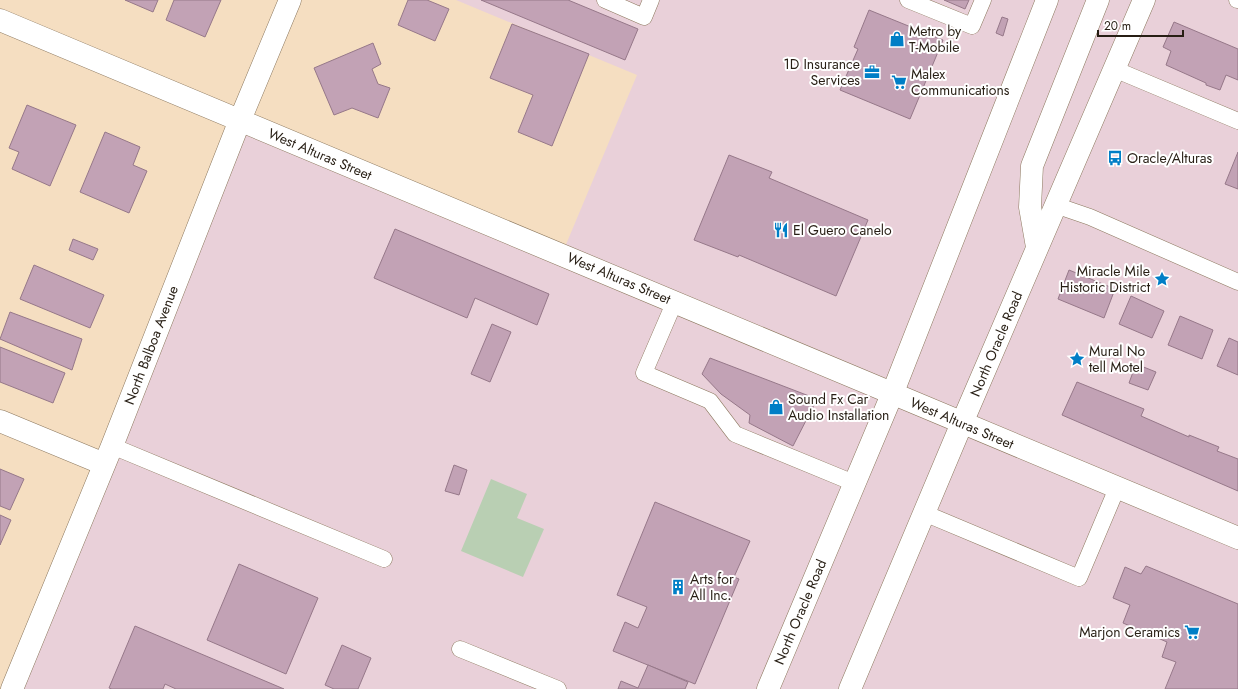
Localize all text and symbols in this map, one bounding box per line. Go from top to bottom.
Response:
scale bar [1098,12,1183,38]
text: 20 m [1104,17,1131,35]
place label: Metro by T-Mobile [909,21,962,57]
shop icon: Metro by T-Mobile [888,30,906,48]
place label: 1D Insurance Services [783,54,860,90]
office icon: 1D Insurance Services [863,63,881,81]
place label: Malex Communications [911,64,1010,100]
supermarket icon: Malex Communications [890,73,908,91]
street label: West Alturas Street [265,123,376,185]
place label: Oracle/Alturas [1127,148,1213,168]
bus stop icon: Oracle/Alturas [1106,149,1124,167]
place label: El Guero Canelo [793,220,892,240]
restaurant icon: El Guero Canelo [772,221,790,239]
street label: West Alturas Street [564,247,675,309]
place label: Miracle Mile Historic District [1060,261,1151,297]
place icon: Miracle Mile Historic District [1153,270,1171,288]
street label: North Balboa Avenue [119,283,183,407]
street label: North Oracle Road [965,288,1027,400]
place label: Mural No tell Motel [1089,341,1145,377]
place icon: Mural No tell Motel [1068,350,1086,368]
place label: Sound Fx Car Audio Installation [788,389,889,425]
street label: West Alturas Street [907,392,1018,454]
shop icon: Sound Fx Car Audio Installation [767,398,785,416]
street label: North Oracle Road [769,556,831,668]
place label: Arts for All Inc. [690,569,734,605]
building icon: Arts for All Inc. [669,578,687,596]
place label: Marjon Ceramics [1079,622,1180,642]
supermarket icon: Marjon Ceramics [1183,623,1201,641]

